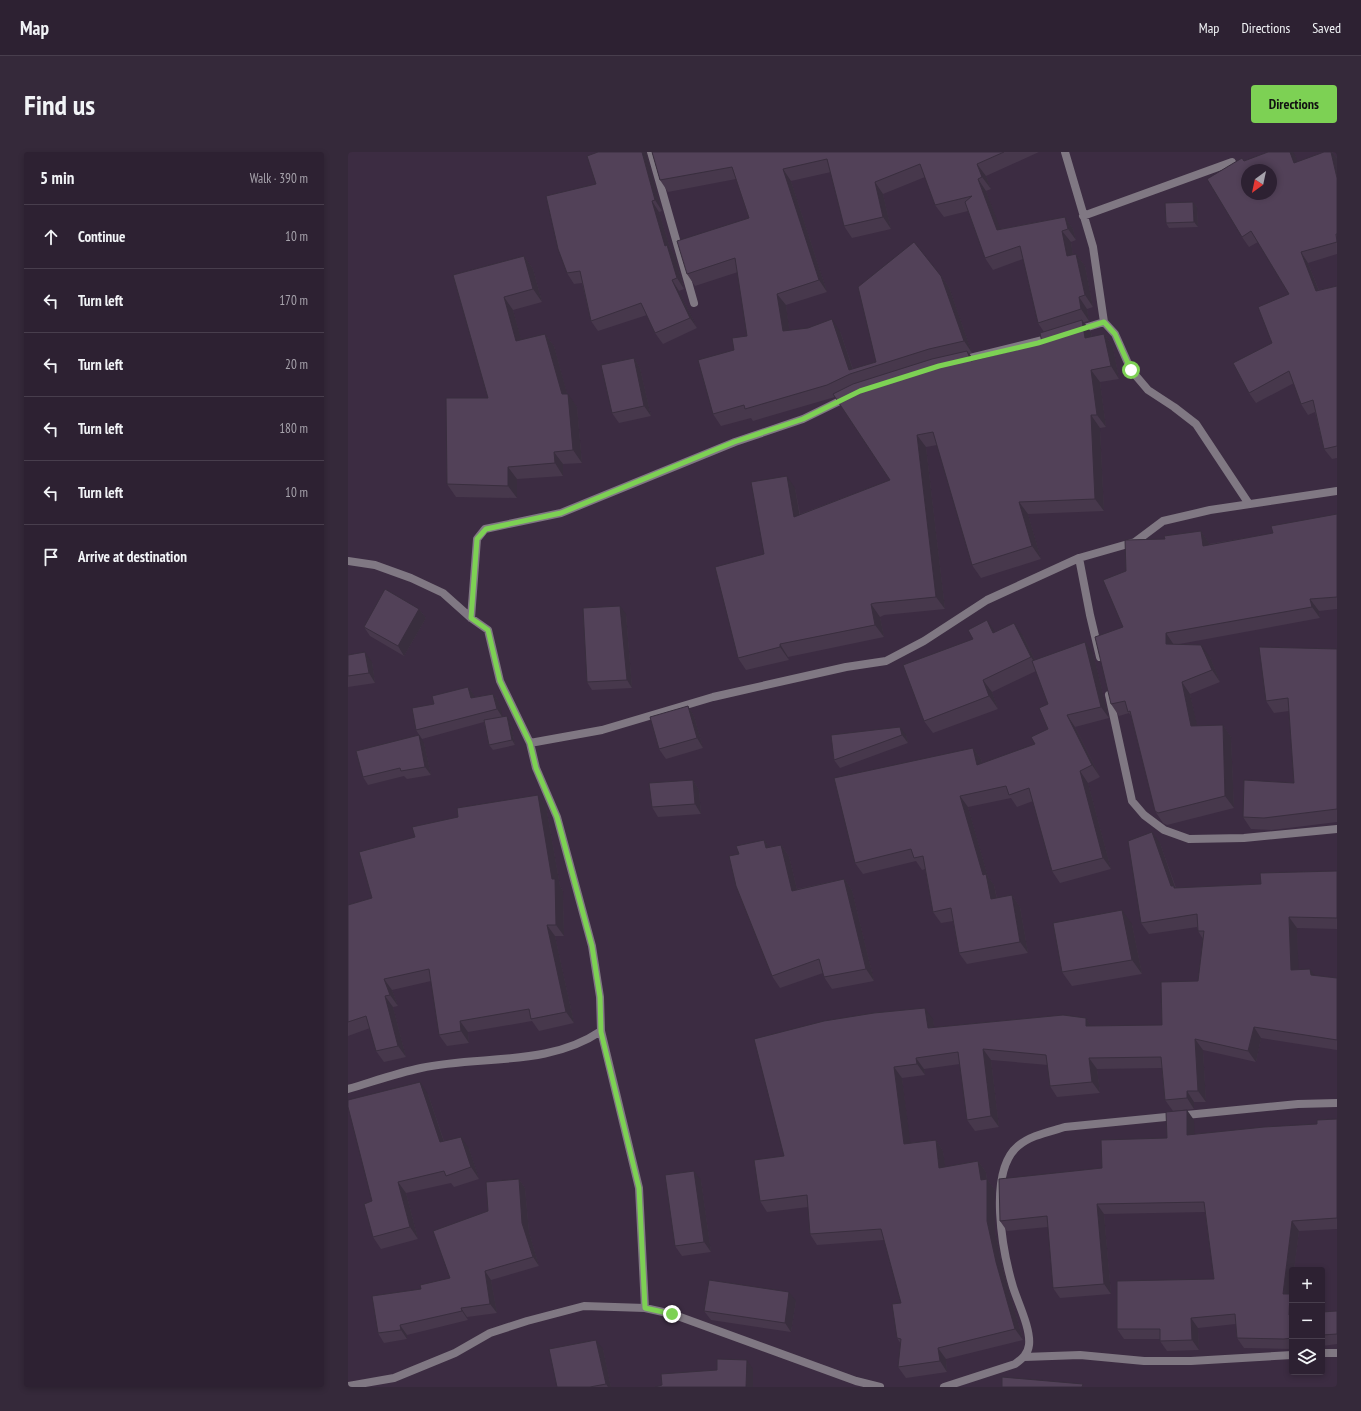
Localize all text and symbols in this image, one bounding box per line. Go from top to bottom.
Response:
text: Map [20,16,49,40]
text: Map [1199,19,1219,37]
text: Directions [1241,19,1290,37]
text: Saved [1312,19,1341,37]
button: Directions [1251,85,1337,123]
text: Find us [24,86,95,123]
north arrow [1241,164,1277,200]
text: 5 min [40,167,74,189]
text: Walk · 390 m [250,170,308,187]
icon: ahead [40,226,62,248]
text: Continue [78,227,125,246]
text: 10 m [285,228,308,245]
icon: left [40,290,62,312]
text: Turn left [78,291,123,310]
text: 170 m [279,292,308,309]
icon: left [40,354,62,376]
text: Turn left [78,355,123,374]
text: 20 m [285,356,308,373]
route start [1122,361,1140,379]
icon: left [40,418,62,440]
text: Turn left [78,419,123,438]
text: 180 m [279,420,308,437]
icon: left [40,482,62,504]
text: Turn left [78,483,123,502]
text: 10 m [285,484,308,501]
icon: arrive [40,546,62,568]
text: Arrive at destination [78,547,187,566]
map controls [1289,1267,1325,1375]
button: + [1289,1267,1325,1303]
button: − [1289,1303,1325,1339]
route end [663,1305,681,1323]
button: layers [1289,1339,1325,1375]

